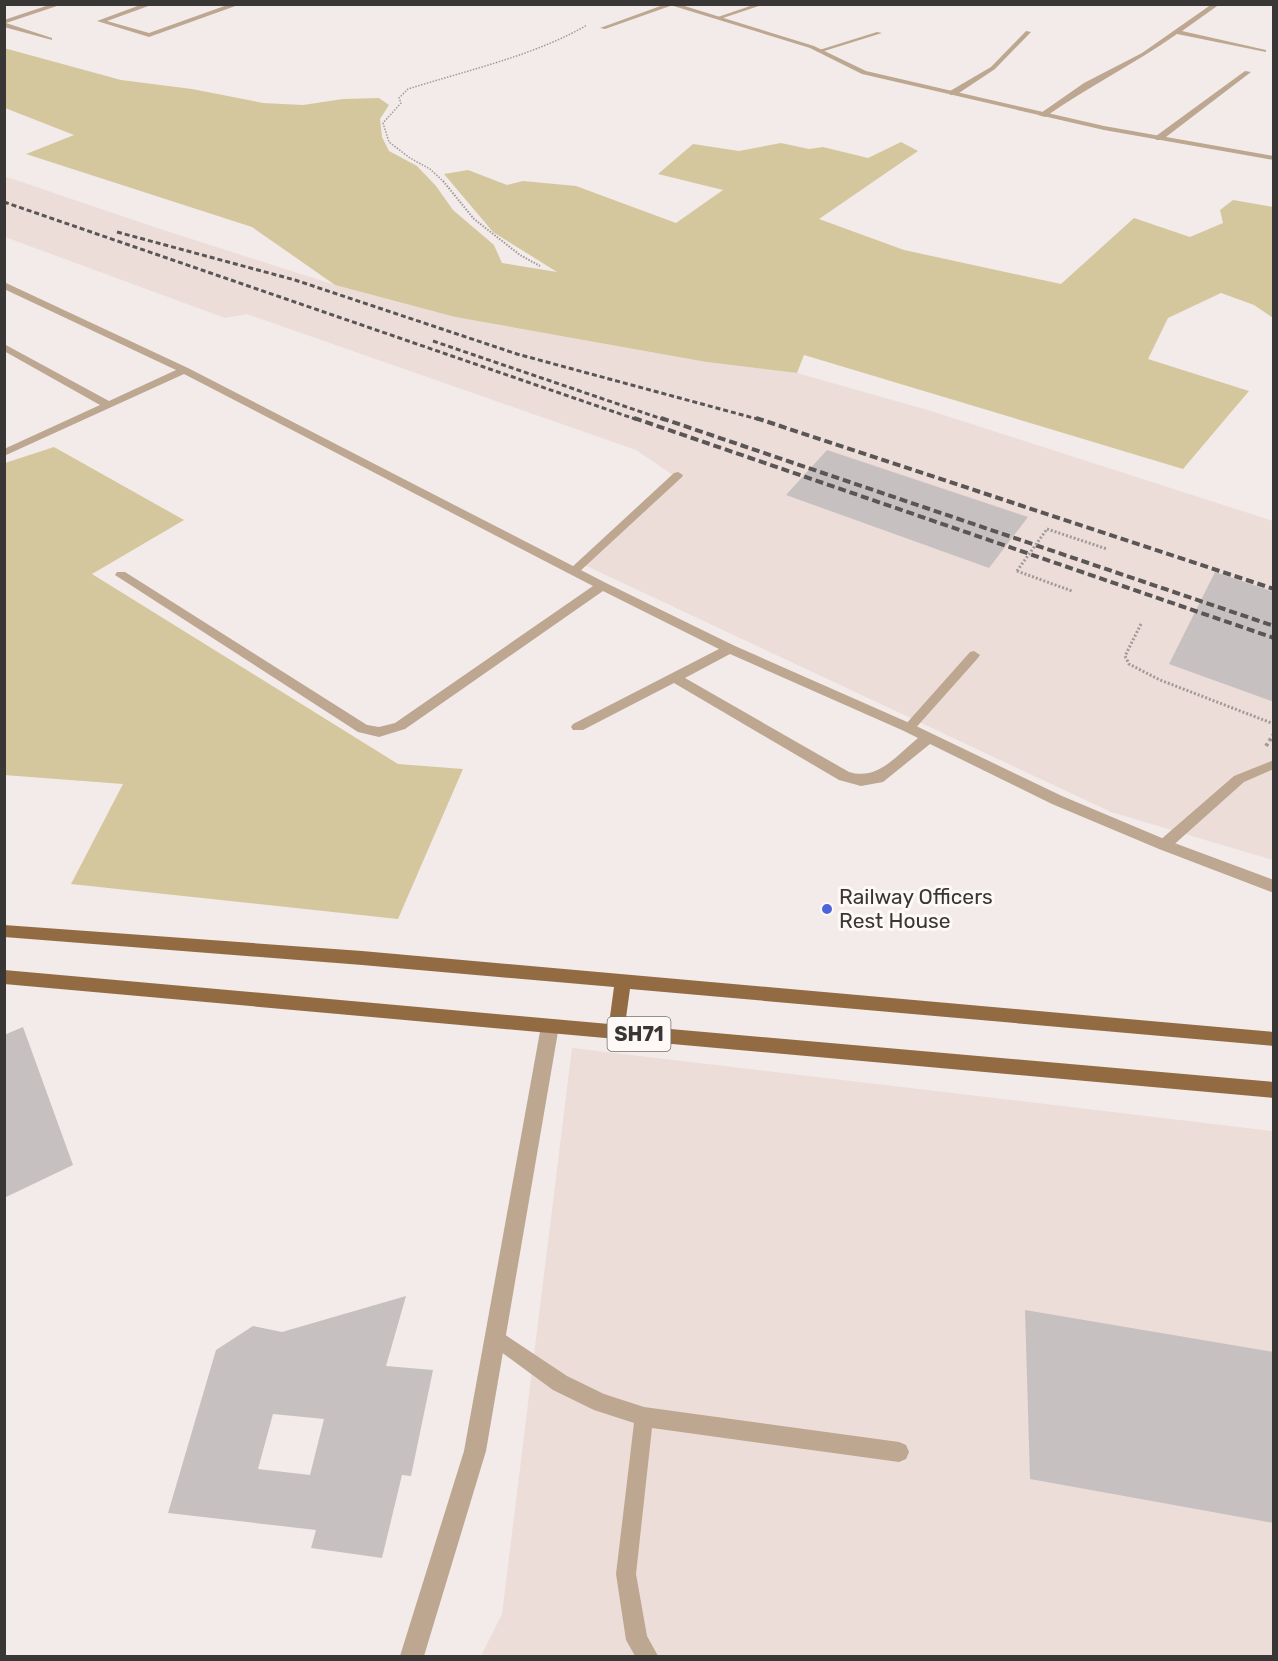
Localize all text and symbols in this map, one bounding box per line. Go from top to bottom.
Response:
place label: Railway Officers Rest House [839,884,993,933]
marker: Railway Officers Rest House [820,902,834,916]
road number: SH71 [608,1017,670,1051]

